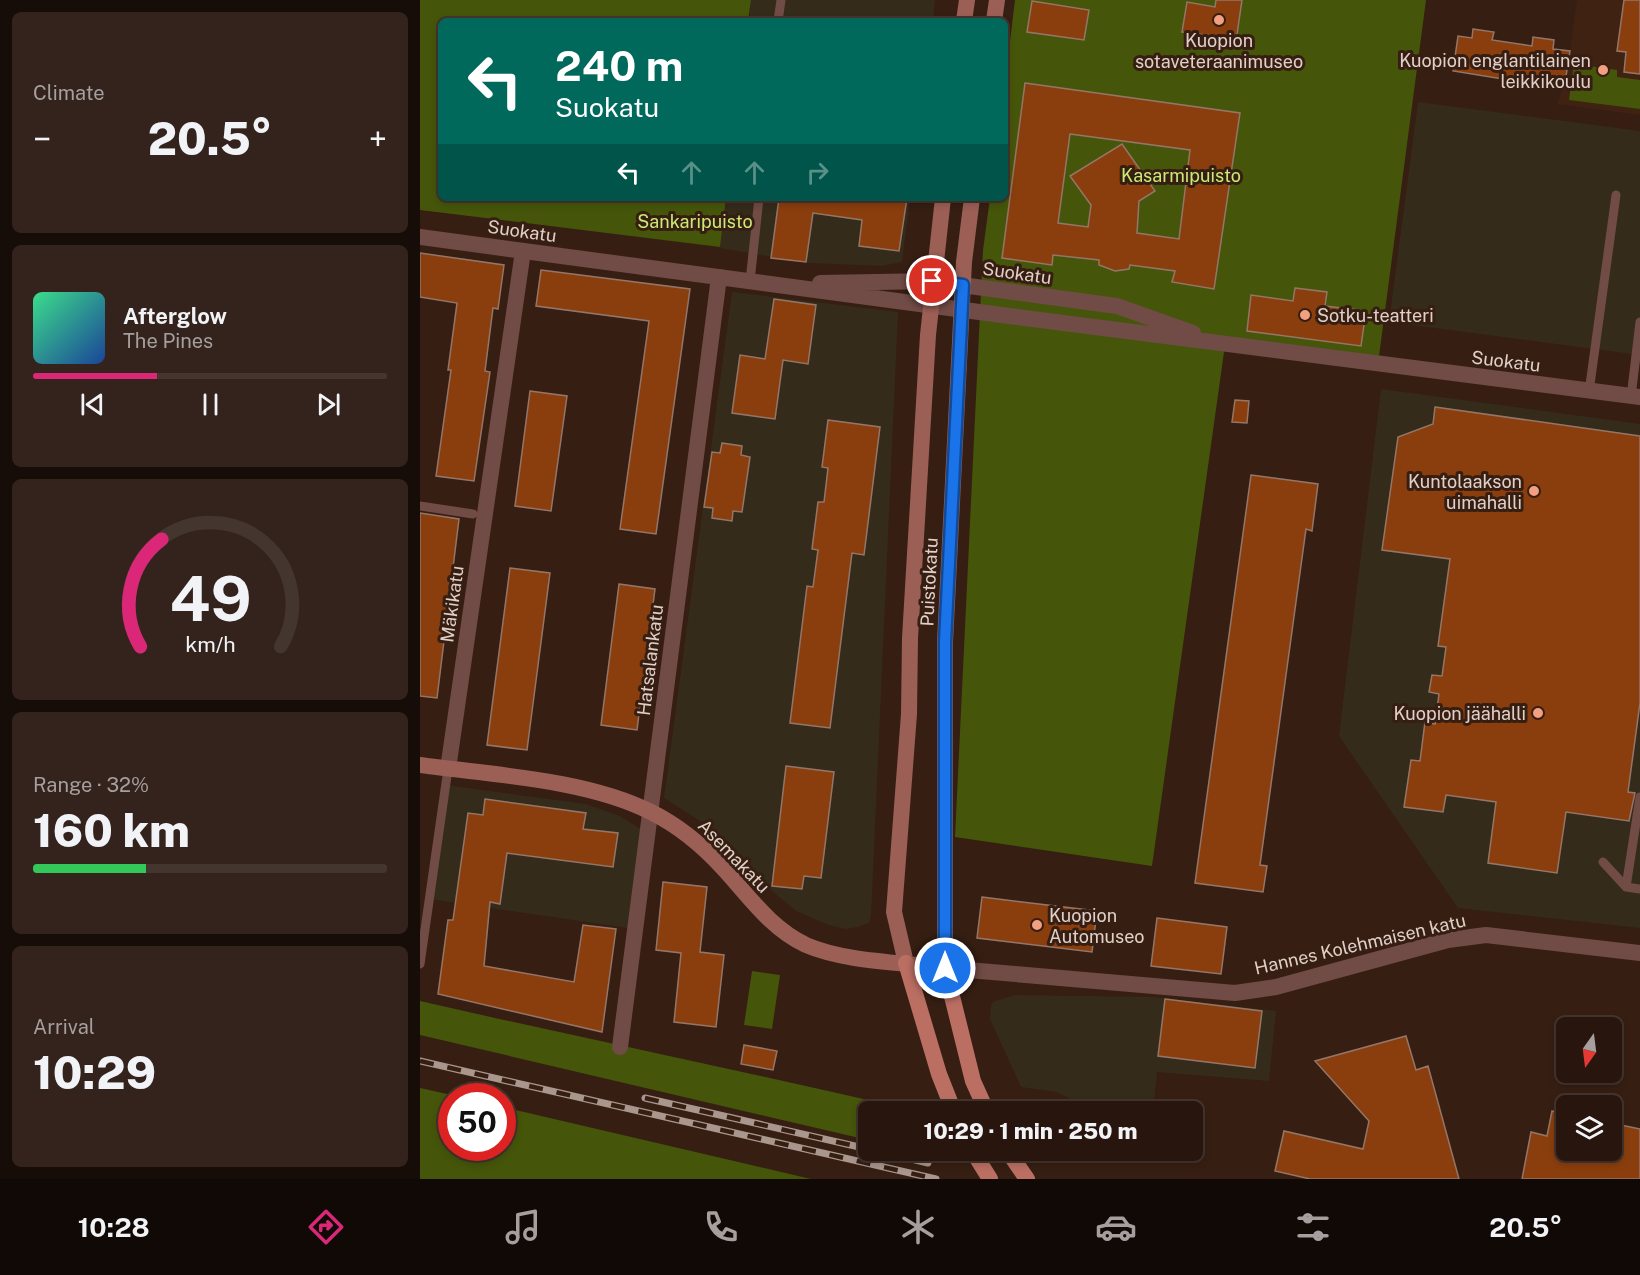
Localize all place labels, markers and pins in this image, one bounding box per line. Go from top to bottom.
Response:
marker: Kuopion sotaveteraanimuseo [1212,13,1226,27]
place label: Kuopion sotaveteraanimuseo [1135,30,1303,72]
place label: Kuopion englantilainen leikkikoulu [1399,50,1591,92]
marker: Kuopion englantilainen leikkikoulu [1596,63,1610,77]
pin [906,255,957,306]
place label: Sotku-teatteri [1317,305,1434,326]
marker: Sotku-teatteri [1298,308,1312,322]
place label: Kuntolaakson uimahalli [1408,471,1522,513]
marker: Kuntolaakson uimahalli [1527,484,1541,498]
place label: Kuopion jäähalli [1394,703,1526,724]
marker: Kuopion jäähalli [1531,706,1545,720]
place label: Kuopion Automuseo [1049,905,1145,947]
marker: Kuopion Automuseo [1030,918,1044,932]

